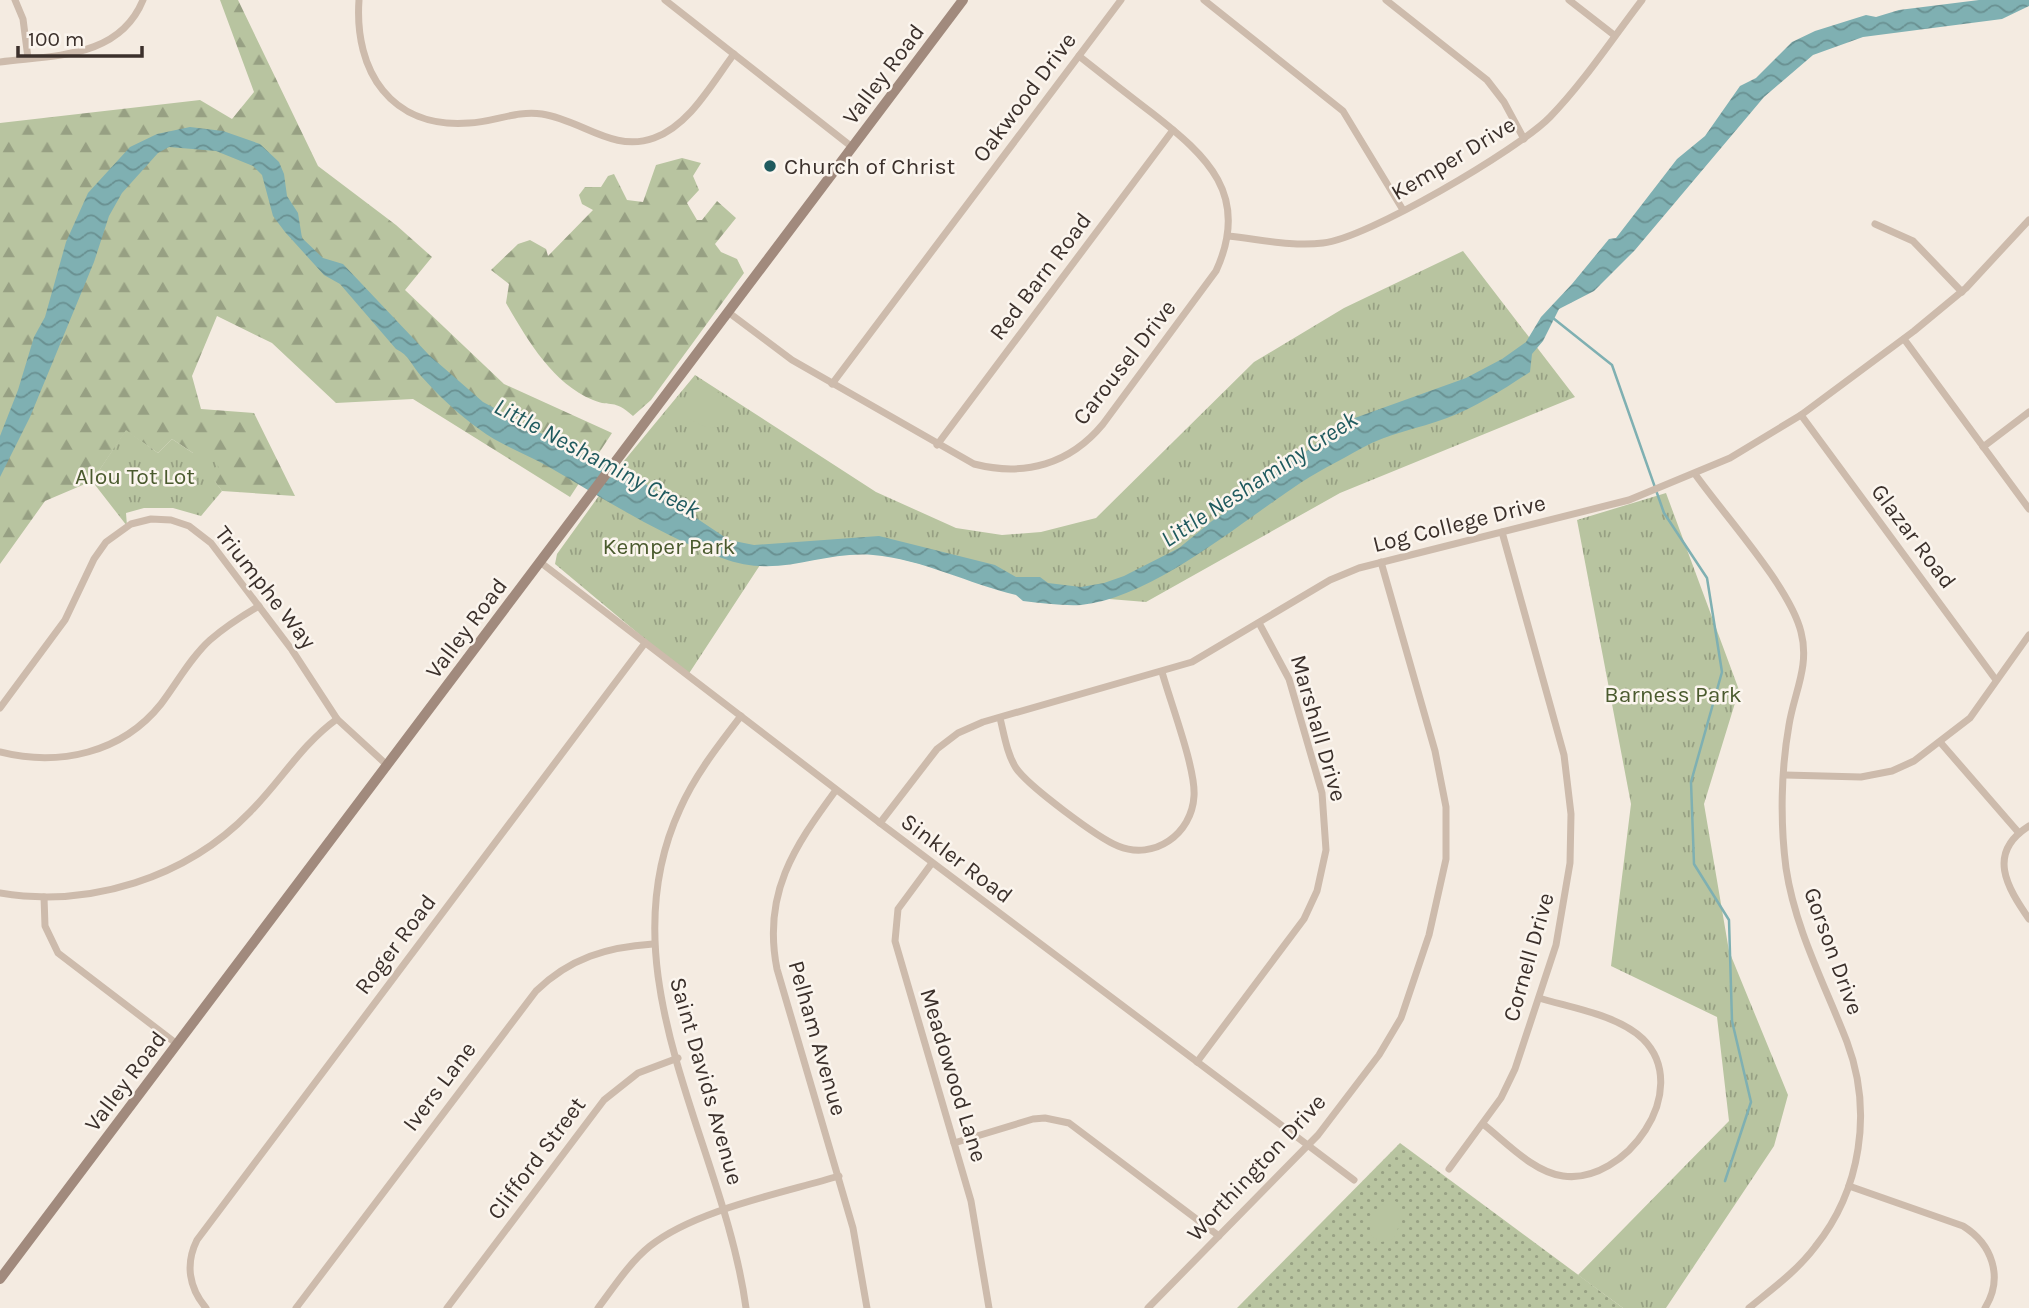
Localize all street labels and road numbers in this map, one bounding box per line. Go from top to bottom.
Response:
street label: Valley Road [837,19,930,130]
street label: Oakwood Drive [967,27,1082,167]
street label: Kemper Drive [1386,111,1520,206]
street label: Red Barn Road [984,207,1097,345]
street label: Carousel Drive [1067,294,1182,430]
street label: Glazar Road [1865,479,1962,594]
street label: Log College Drive [1370,489,1548,558]
street label: Triumphe Way [209,521,322,654]
street label: Valley Road [420,573,513,684]
street label: Marshall Drive [1285,652,1352,805]
street label: Sinkler Road [896,808,1018,909]
street label: Gorson Drive [1798,884,1869,1018]
street label: Roger Road [349,889,442,1000]
street label: Cornell Drive [1497,890,1560,1025]
street label: Pelham Avenue [782,957,853,1119]
street label: Saint Davids Avenue [664,974,749,1188]
street label: Meadowood Lane [914,985,993,1165]
street label: Valley Road [79,1026,172,1137]
street label: Ivers Lane [397,1036,482,1136]
street label: Worthington Drive [1181,1088,1331,1246]
street label: Clifford Street [482,1091,591,1225]

